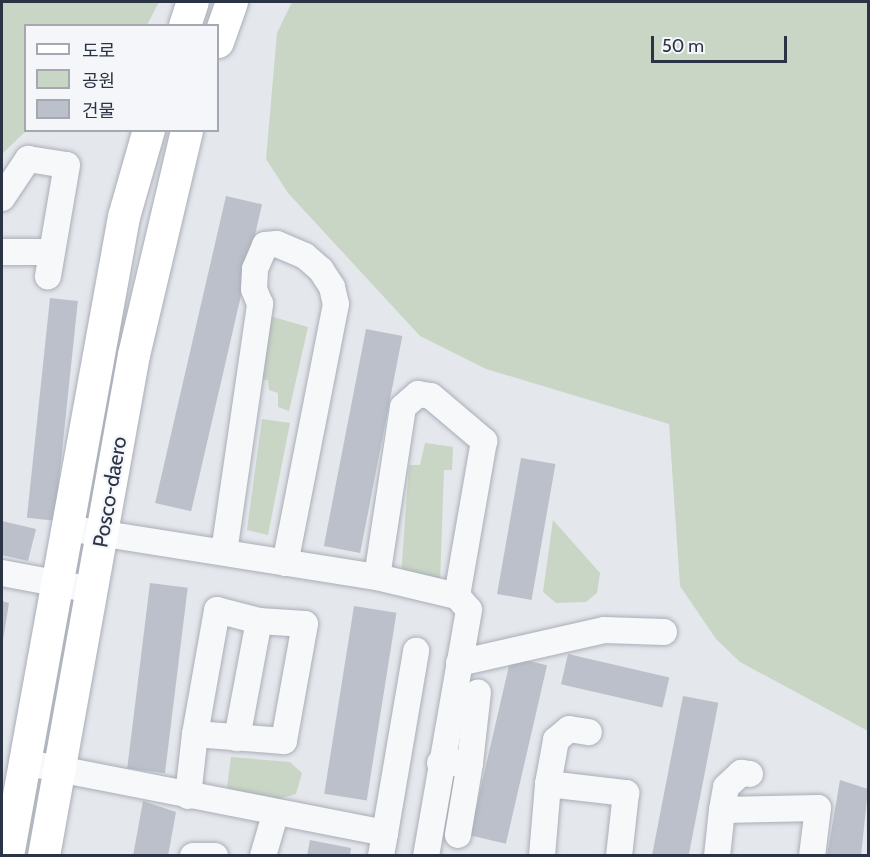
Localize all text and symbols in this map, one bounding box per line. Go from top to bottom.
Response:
legend [24,24,219,132]
scale bar [654,24,790,62]
text: 50 m [662,35,704,57]
text: 도로 [82,40,115,62]
text: 공원 [82,70,115,92]
text: 건물 [82,100,115,122]
street label: Posco-daero [88,435,132,549]

